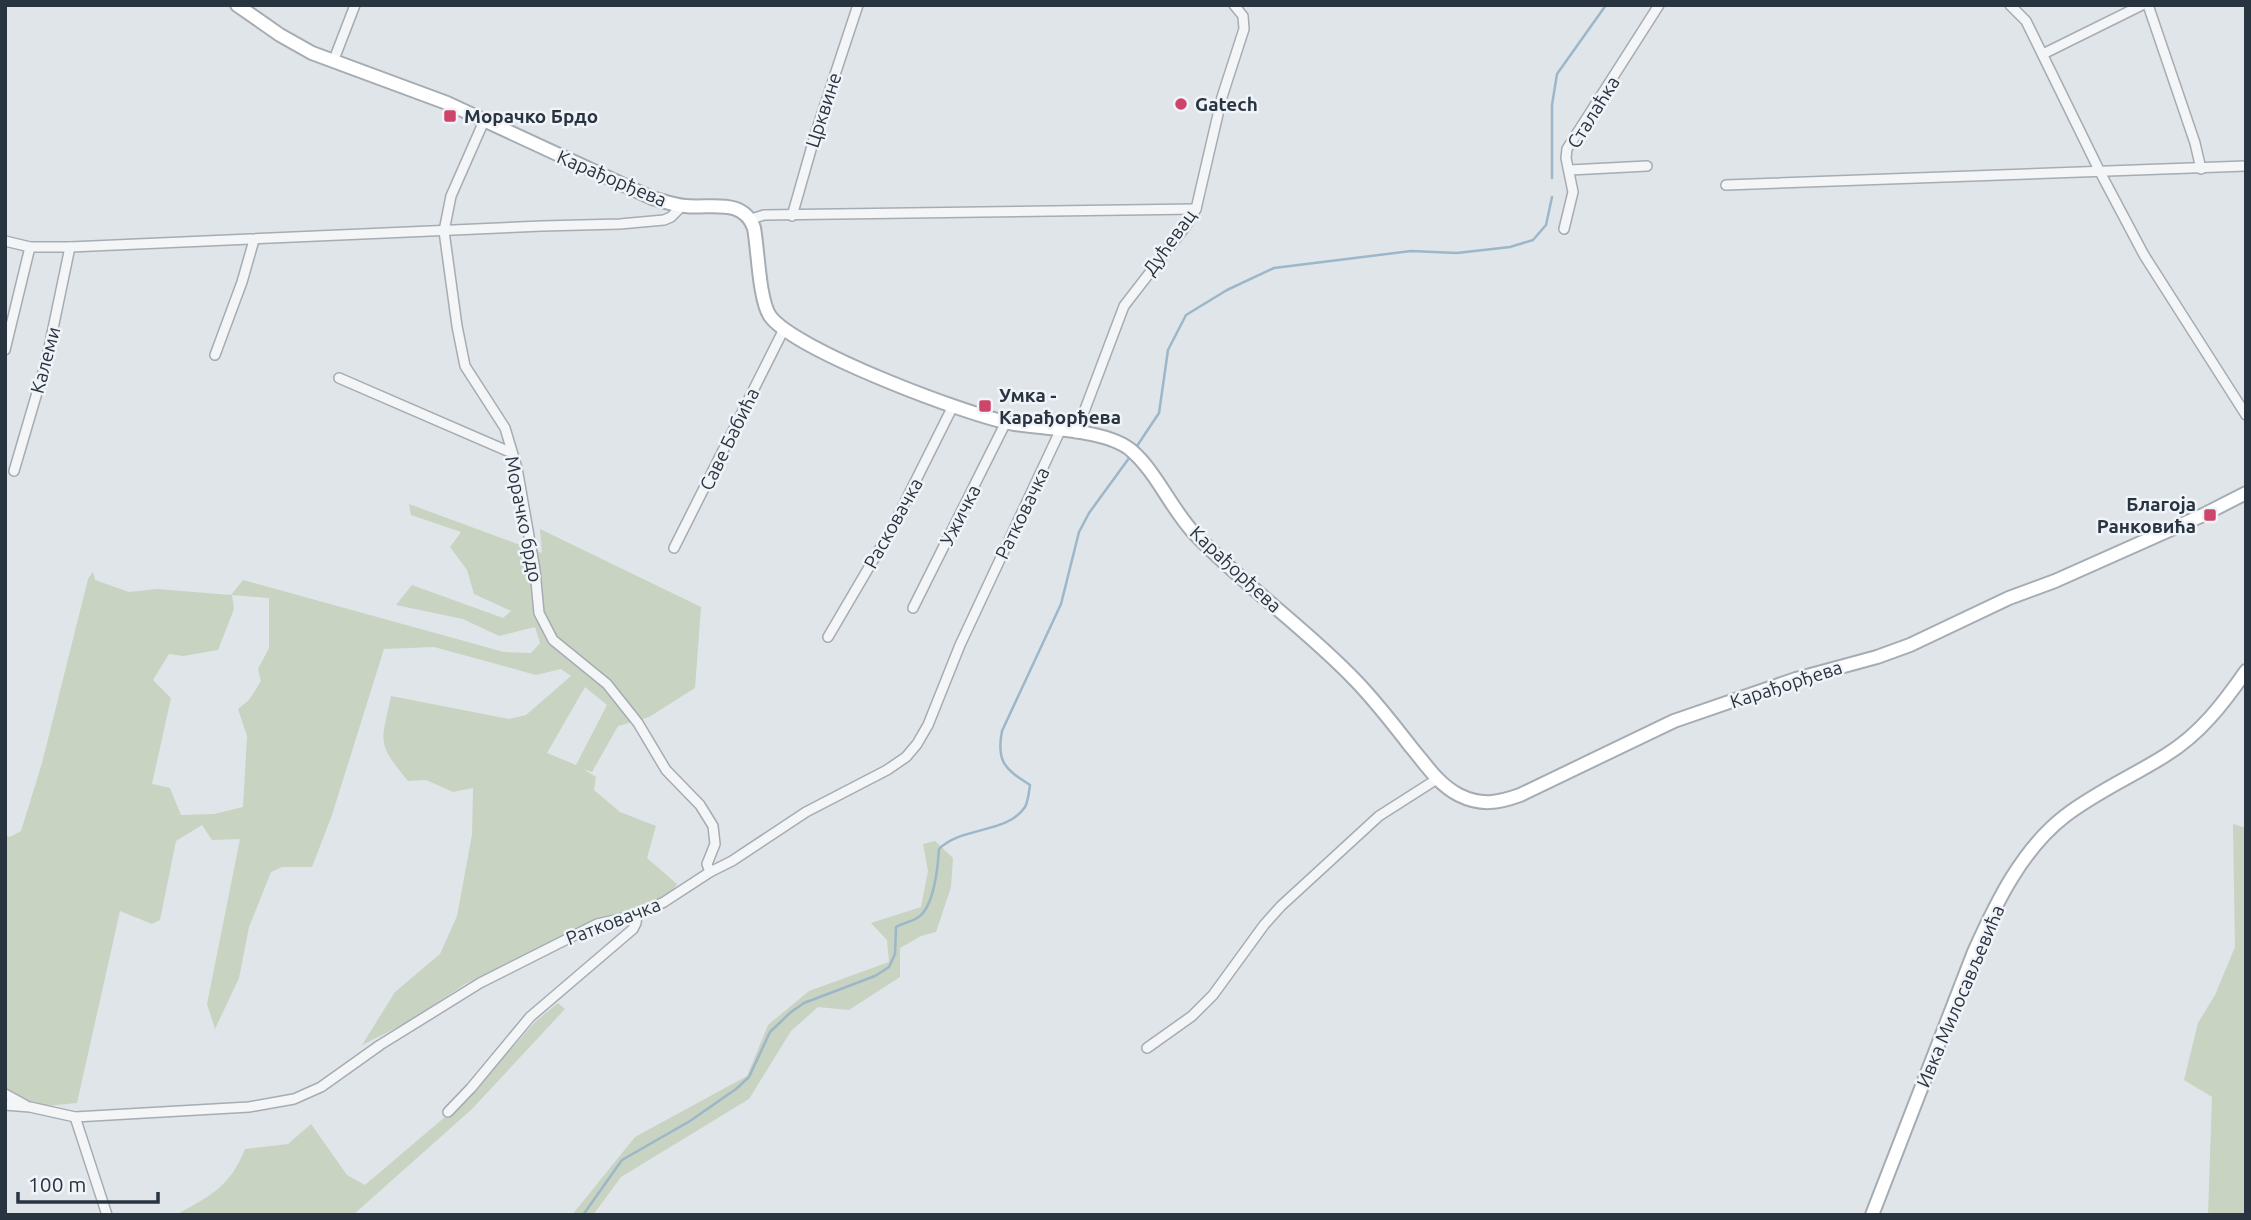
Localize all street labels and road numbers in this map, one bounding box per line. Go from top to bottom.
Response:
street label: Црквине [801,70,845,150]
street label: Сталаћка [1562,72,1624,152]
street label: Карађорђева [554,145,670,211]
street label: Дућевац [1138,205,1200,279]
street label: Калеми [26,324,64,396]
street label: Саве Бабића [695,384,763,494]
street label: Морачко брдо [501,454,547,584]
street label: Ратковачка [990,463,1054,563]
street label: Расковачка [859,474,927,572]
street label: Ужичка [935,481,985,549]
street label: Карађорђева [1186,521,1286,617]
street label: Карађорђева [1727,656,1845,712]
street label: Ратковачка [563,893,663,949]
street label: Ивка Милосављевића [1912,901,2008,1091]

